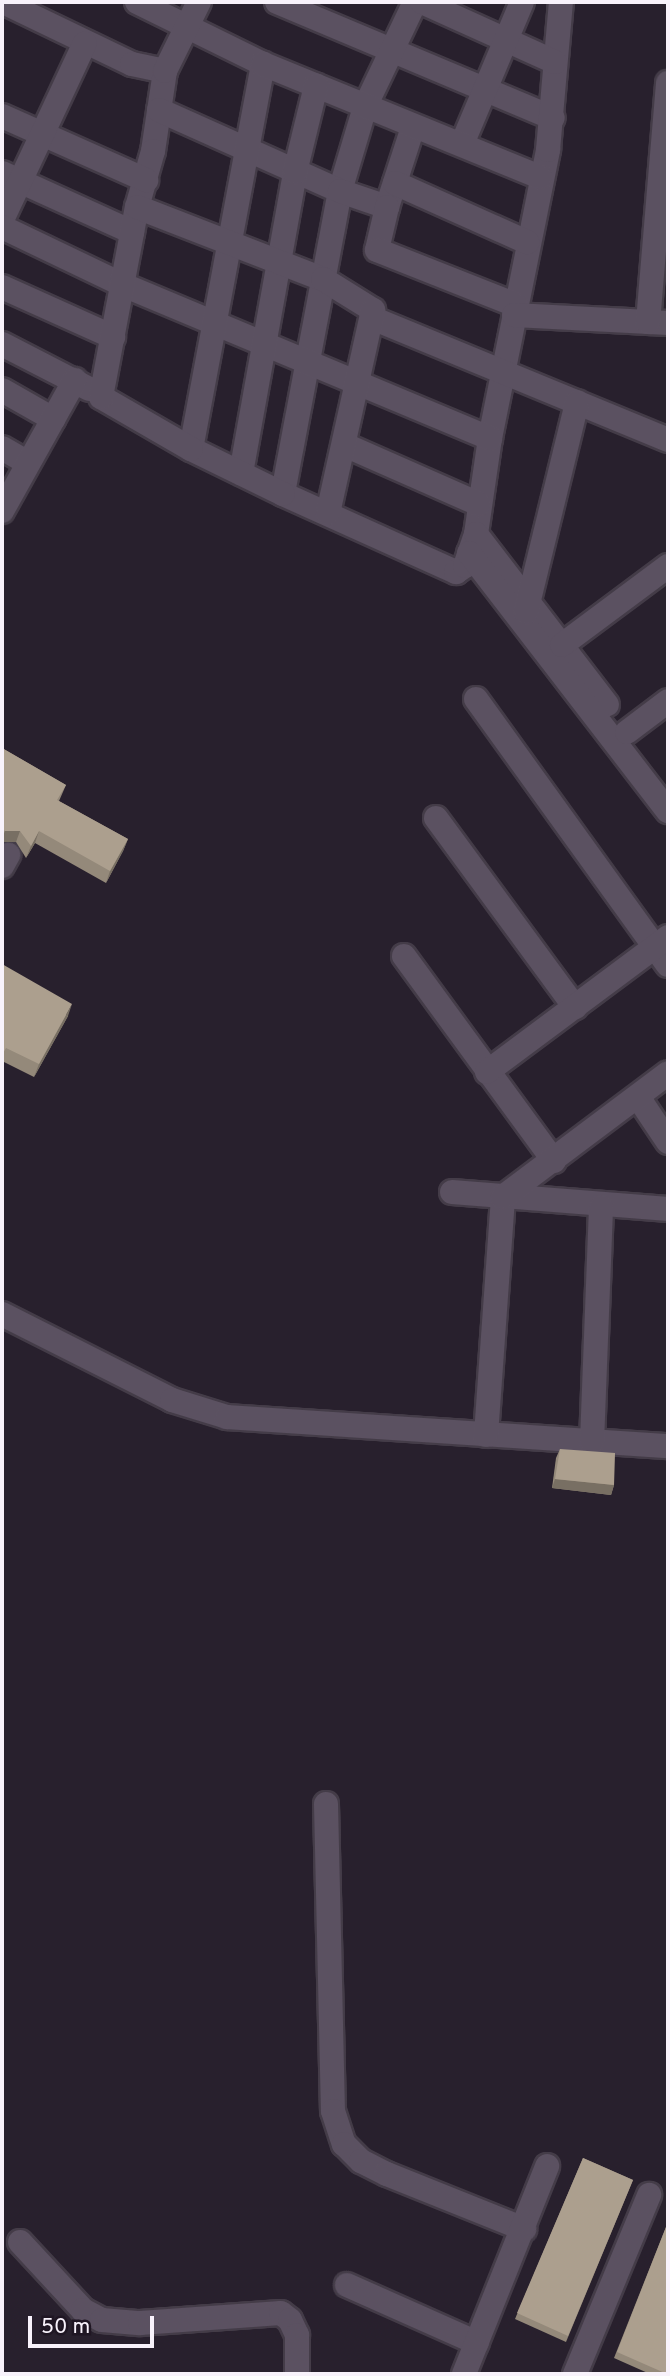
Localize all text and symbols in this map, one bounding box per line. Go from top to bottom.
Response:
scale bar [32,2302,158,2346]
text: 50 m [41,2314,90,2341]

